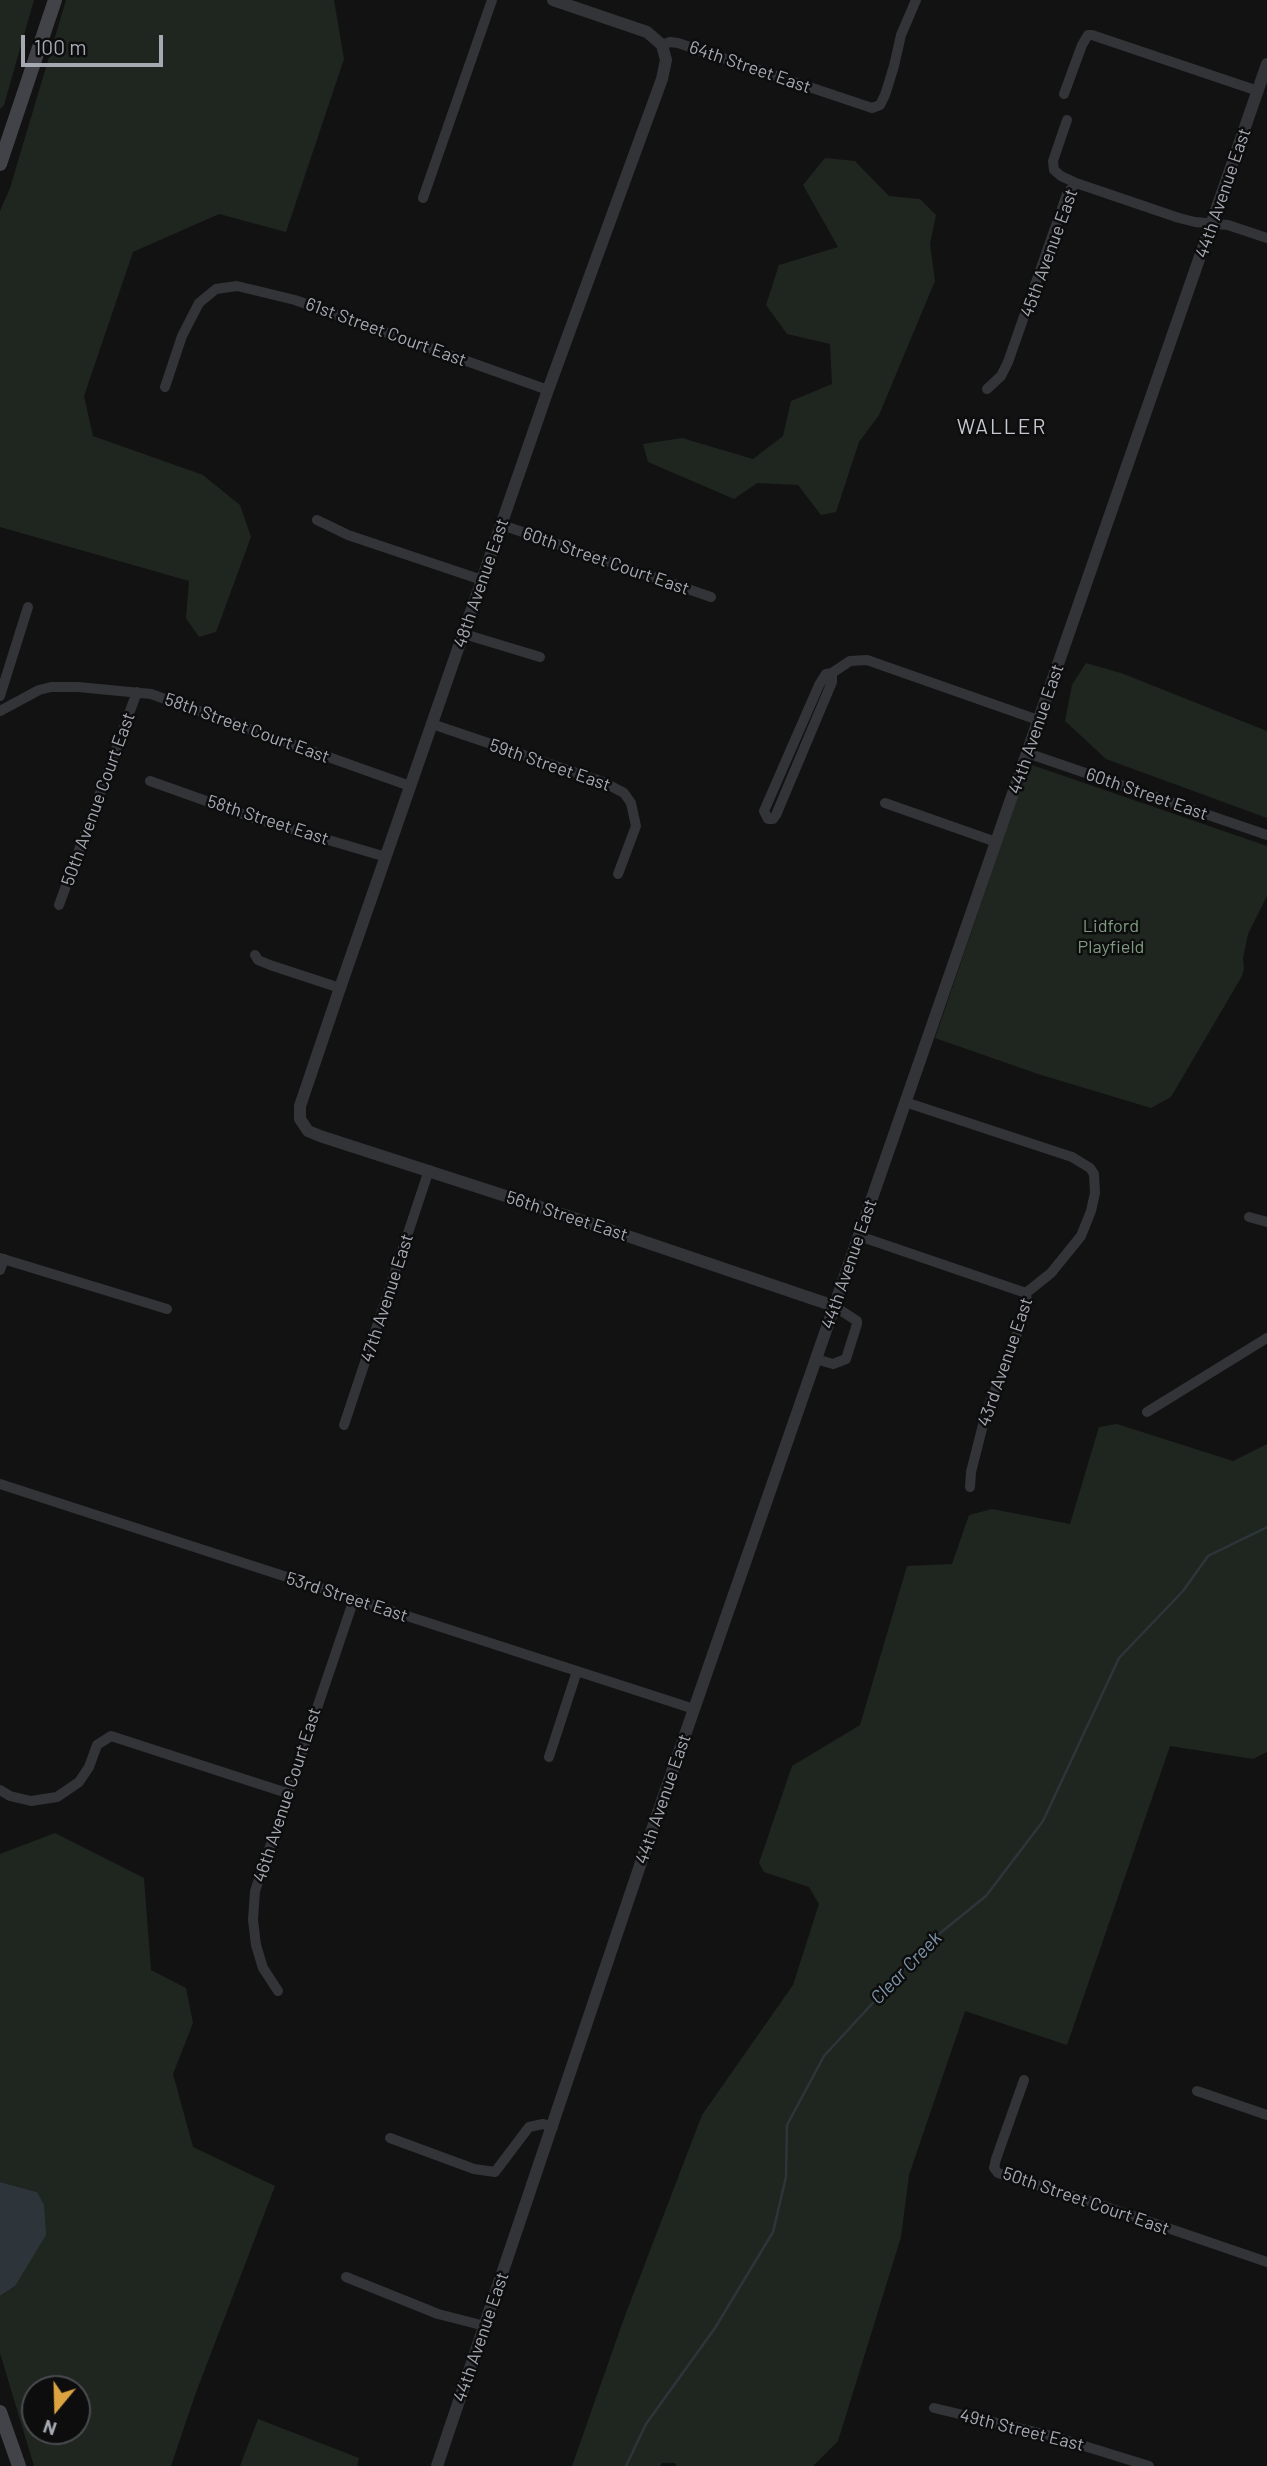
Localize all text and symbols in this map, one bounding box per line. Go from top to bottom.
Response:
scale bar [24,21,166,65]
text: 100 m [34,34,87,59]
street label: 64th Street East [686,36,814,98]
street label: 44th Avenue East [1191,125,1255,261]
street label: 45th Avenue East [1016,186,1082,320]
street label: 61st Street Court East [303,293,469,371]
district label: WALLER [957,414,1047,440]
street label: 48th Avenue East [449,516,513,650]
street label: 60th Street Court East [520,522,692,600]
street label: 44th Avenue East [1004,661,1068,797]
street label: 58th Street Court East [162,688,332,768]
street label: 50th Avenue Court East [57,709,139,889]
street label: 59th Street East [487,734,613,796]
street label: 60th Street East [1083,763,1211,825]
street label: 58th Street East [205,790,331,850]
park label: Lidford Playfield [1078,915,1144,958]
street label: 56th Street East [504,1186,630,1246]
street label: 44th Avenue East [817,1196,881,1332]
street label: 47th Avenue East [356,1231,418,1365]
street label: 43rd Avenue East [973,1295,1037,1429]
street label: 53rd Street East [284,1567,410,1627]
street label: 46th Avenue Court East [249,1705,325,1885]
street label: 44th Avenue East [631,1731,695,1867]
water label: Clear Creek [866,1927,946,2009]
street label: 50th Street Court East [1000,2162,1172,2240]
street label: 44th Avenue East [449,2269,513,2405]
north arrow [21,2375,91,2445]
street label: 49th Street East [958,2404,1086,2456]
text: N [40,2416,59,2441]

